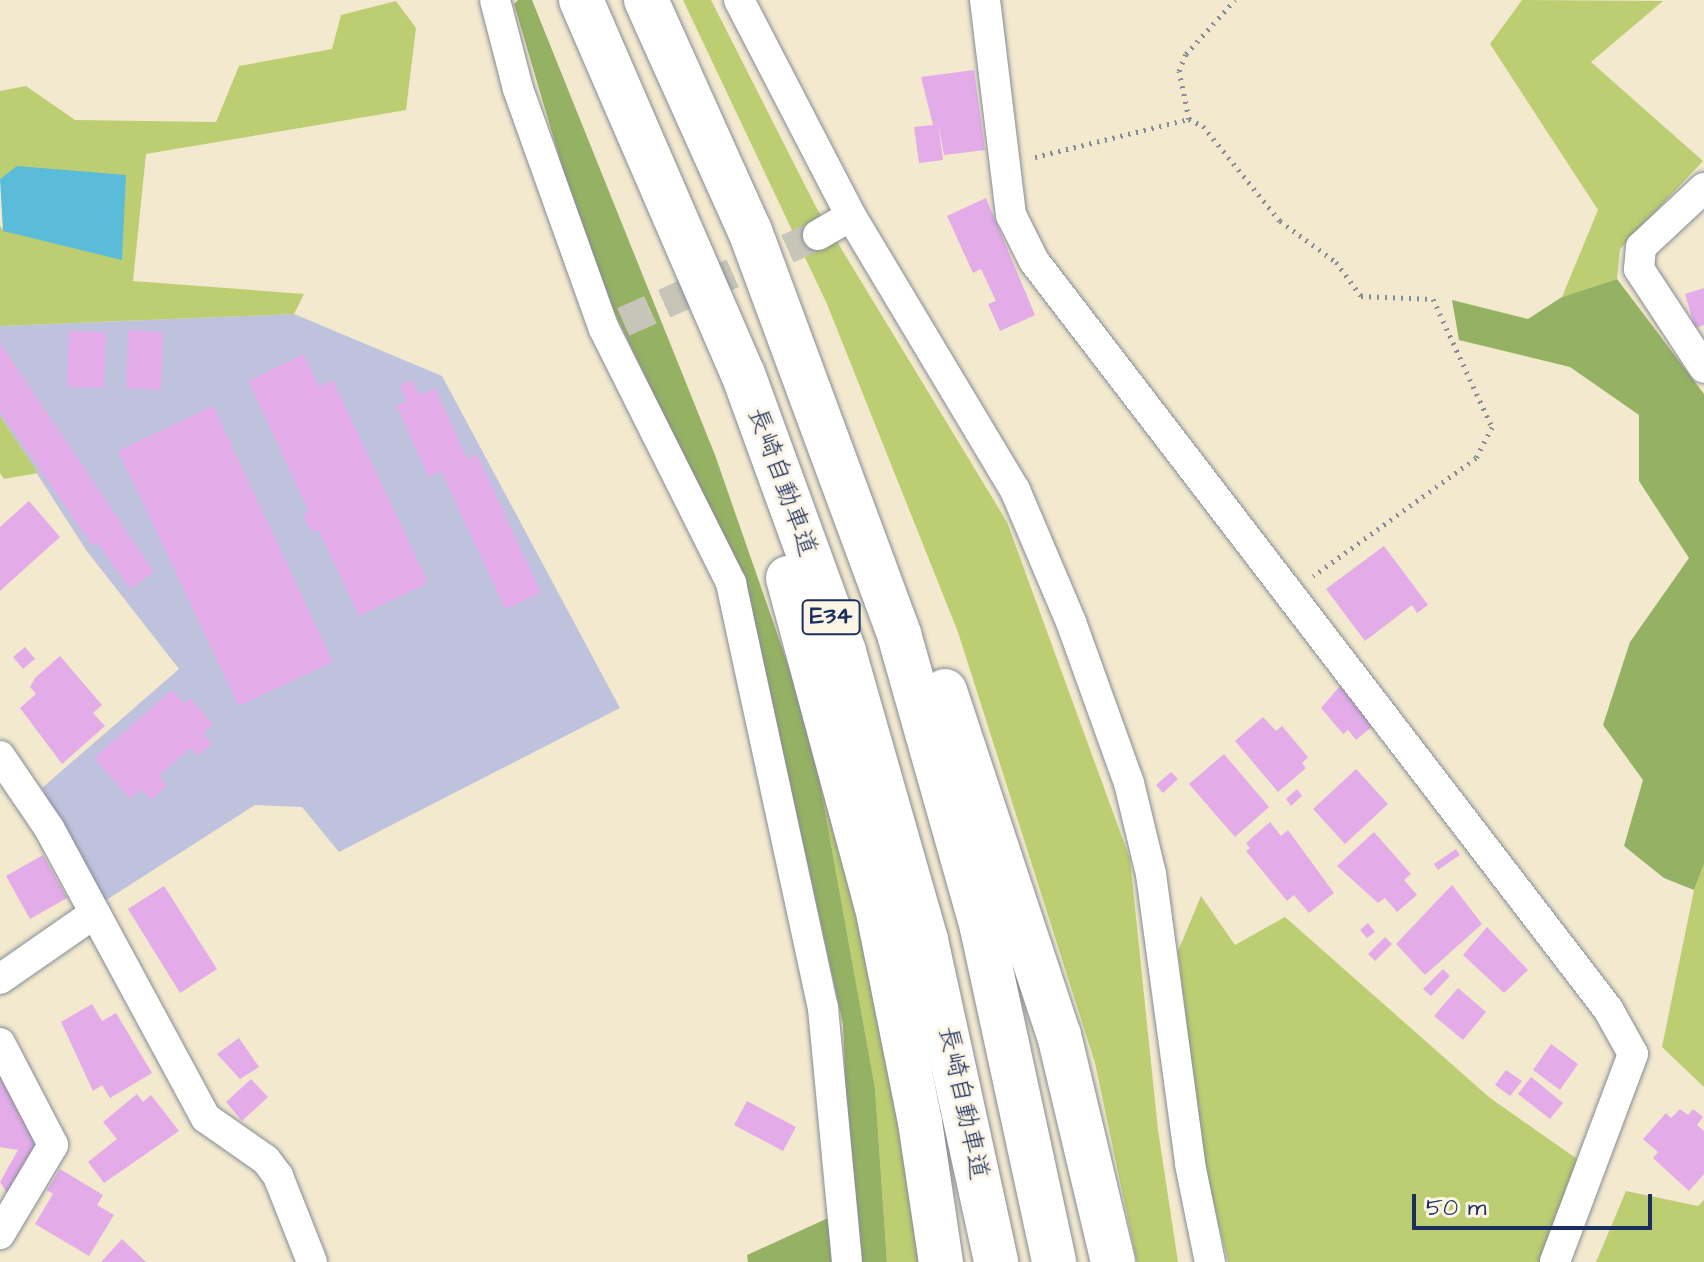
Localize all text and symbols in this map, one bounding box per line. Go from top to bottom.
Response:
street label: 長崎自動車道 [741,403,823,561]
road number: E34 [801,597,861,637]
street label: 長崎自動車道 [932,1023,994,1183]
scale bar [1416,1178,1656,1228]
text: 50 m [1426,1191,1486,1225]

